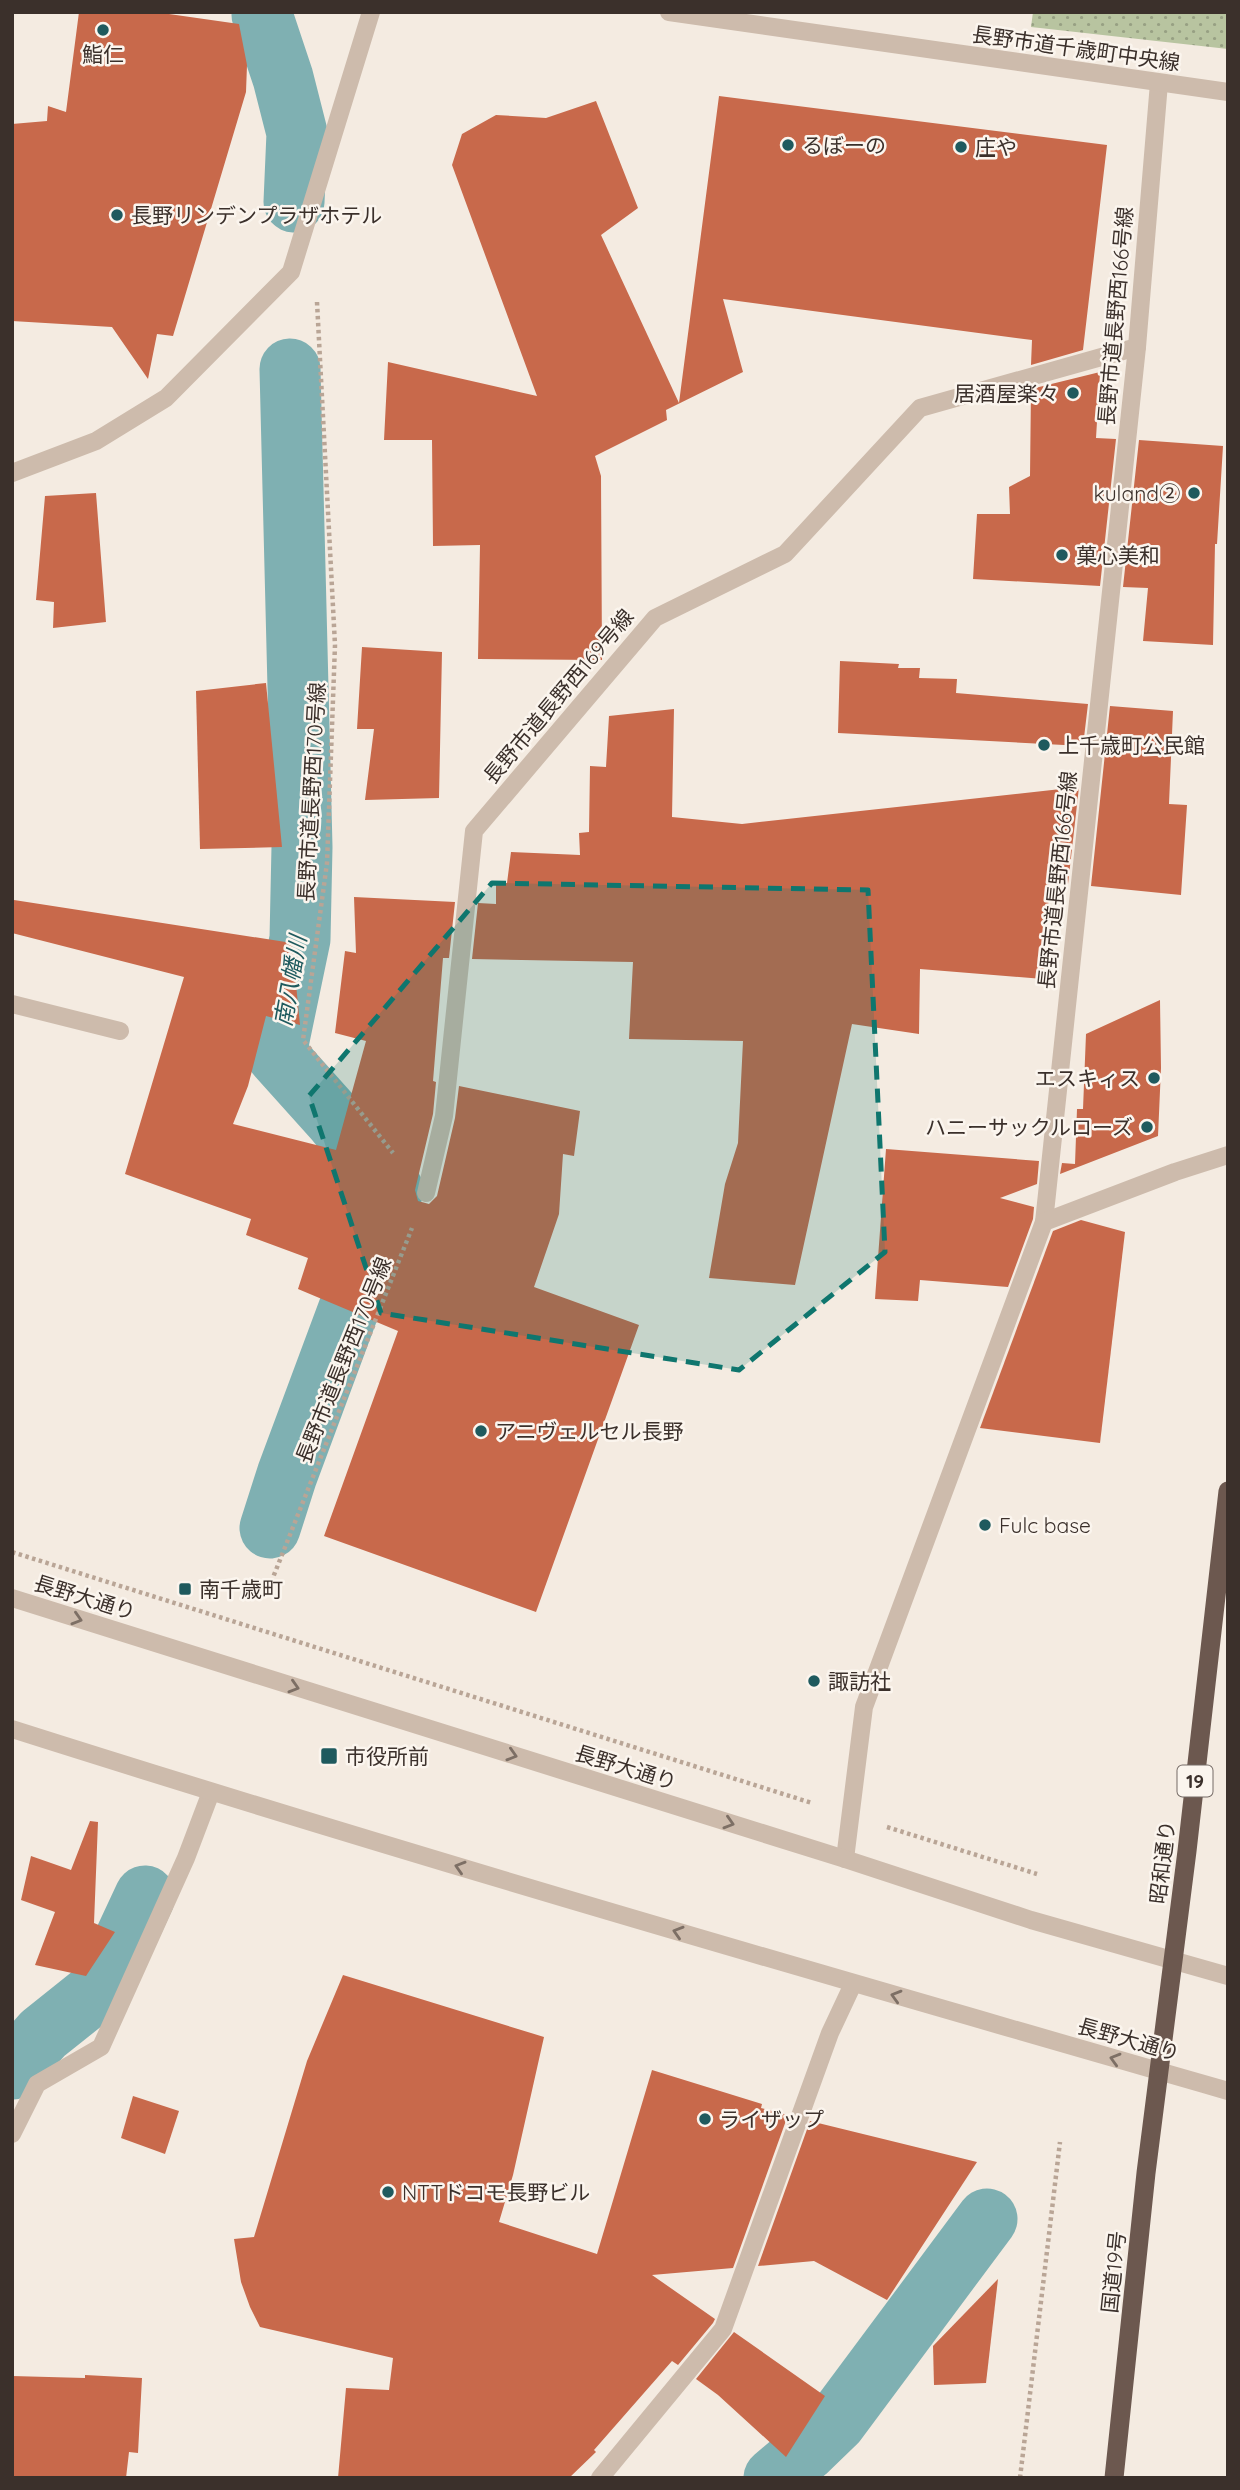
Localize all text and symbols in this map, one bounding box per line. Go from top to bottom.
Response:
street label: 長野市道千歳町中央線 [970,21,1182,75]
marker: 鮨仁 [95,22,111,38]
place label: 鮨仁 [82,41,124,67]
place label: るぼーの [802,132,886,158]
place label: 庄や [975,134,1017,160]
marker: るぼーの [780,137,796,153]
marker: 庄や [953,139,969,155]
place label: 長野リンデンプラザホテル [131,202,382,228]
street label: 長野市道長野西166号線 [1092,206,1138,426]
marker: 長野リンデンプラザホテル [109,207,125,223]
place label: 居酒屋楽々 [954,380,1059,406]
marker: 居酒屋楽々 [1065,385,1081,401]
place label: kuland② [1094,480,1180,506]
marker: kuland② [1186,485,1202,501]
place label: 菓心美和 [1076,542,1160,568]
marker: 菓心美和 [1054,547,1070,563]
street label: 長野市道長野西169号線 [477,603,639,789]
street label: 長野市道長野西170号線 [292,681,330,903]
place label: 上千歳町公民館 [1058,732,1205,758]
marker: 上千歳町公民館 [1036,737,1052,753]
street label: 長野市道長野西166号線 [1033,770,1081,990]
water label: 南八幡川 [268,930,313,1029]
place label: エスキィス [1035,1065,1140,1091]
marker: エスキィス [1146,1070,1162,1086]
place label: ハニーサックルローズ [925,1114,1133,1140]
marker: ハニーサックルローズ [1139,1119,1155,1135]
street label: 長野市道長野西170号線 [290,1253,396,1467]
place label: アニヴェルセル長野 [495,1418,684,1444]
marker: アニヴェルセル長野 [473,1423,489,1439]
place label: Fulc base [999,1512,1091,1538]
marker: Fulc base [977,1517,993,1533]
street label: 長野大通り [31,1569,139,1625]
place label: 南千歳町 [199,1576,283,1602]
marker: 南千歳町 [177,1581,193,1597]
one-way arrow [71,1610,83,1625]
place label: 諏訪社 [828,1668,891,1694]
marker: 諏訪社 [806,1673,822,1689]
one-way arrow [288,1678,300,1693]
street label: 長野大通り [572,1739,680,1795]
place label: 市役所前 [345,1743,429,1769]
marker: 市役所前 [319,1746,339,1766]
one-way arrow [505,1746,517,1761]
road number: 19 [1178,1765,1212,1796]
one-way arrow [722,1814,734,1829]
street label: 昭和通り [1144,1819,1180,1905]
one-way arrow [454,1860,466,1875]
one-way arrow [672,1925,684,1940]
one-way arrow [890,1990,902,2005]
street label: 長野大通り [1075,2012,1183,2066]
one-way arrow [1109,2052,1121,2067]
place label: ライザップ [719,2106,824,2132]
marker: ライザップ [697,2111,713,2127]
place label: NTTドコモ長野ビル [402,2179,590,2205]
marker: NTTドコモ長野ビル [380,2184,396,2200]
street label: 国道19号 [1096,2230,1130,2314]

